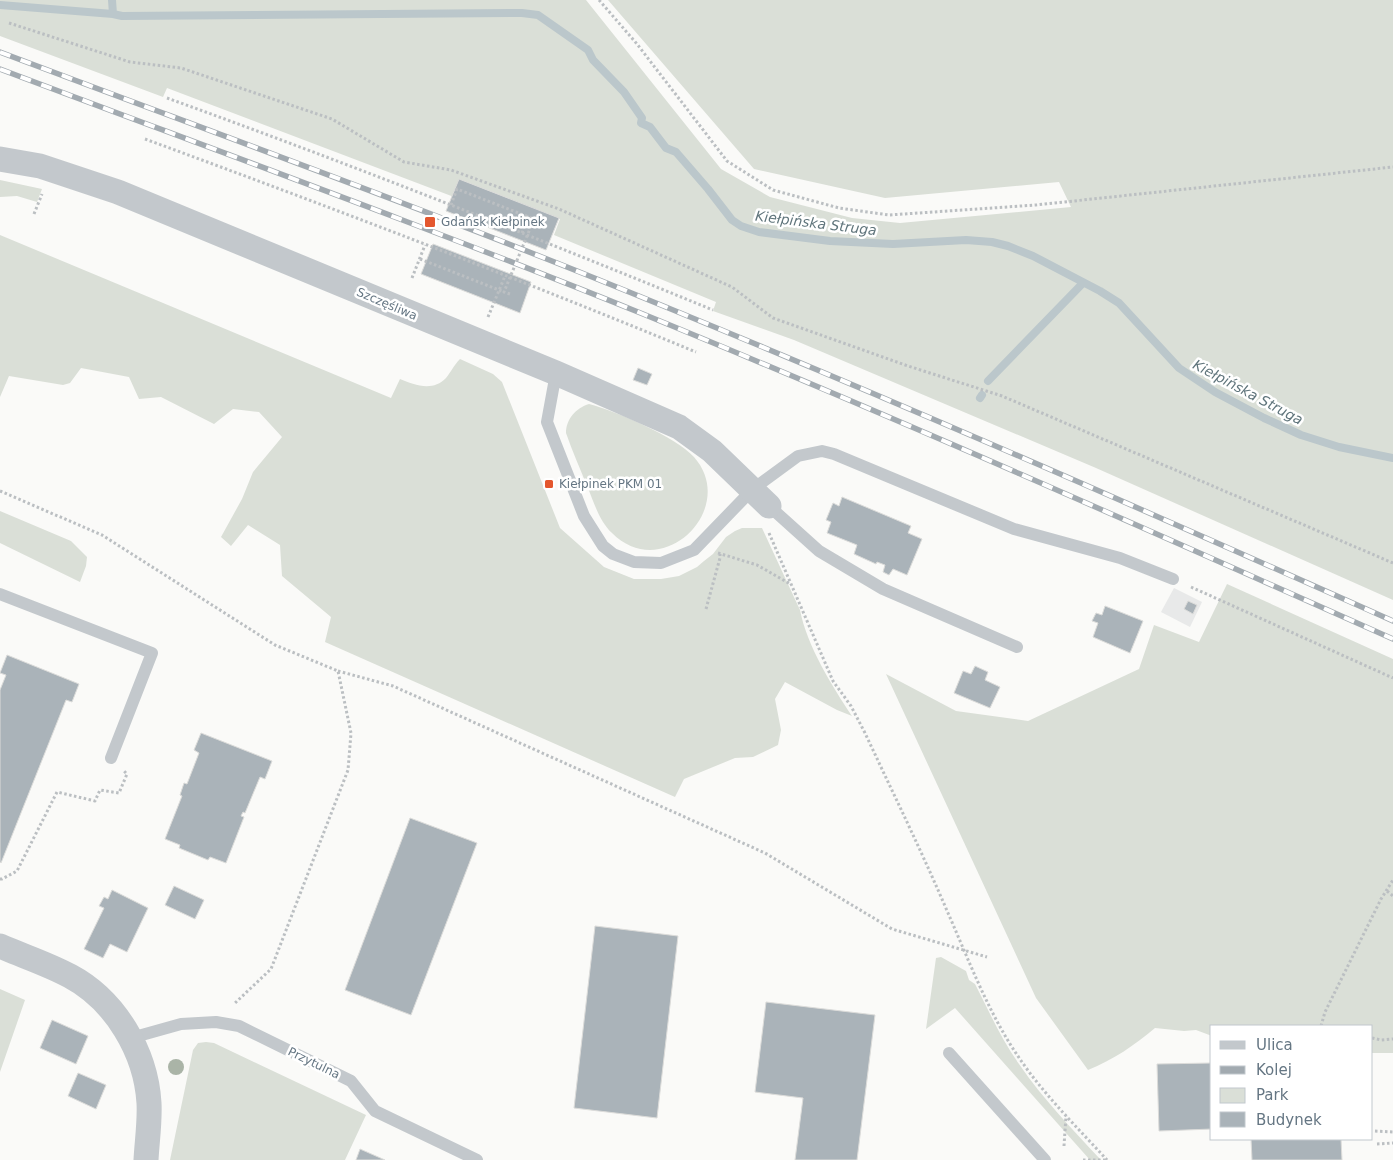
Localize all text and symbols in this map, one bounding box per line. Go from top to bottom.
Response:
water label: Kiełpińska Struga [754,208,878,238]
marker: Gdańsk Kiełpinek [423,215,437,229]
place label: Gdańsk Kiełpinek [441,215,545,229]
street label: Szczęśliwa [355,285,419,323]
water label: Kiełpińska Struga [1190,356,1306,428]
place label: Kiełpinek PKM 01 [559,477,662,491]
marker: Kiełpinek PKM 01 [543,478,555,490]
legend [1210,1025,1373,1140]
text: Ulica [1256,1036,1293,1054]
street label: Przytulna [286,1044,342,1082]
text: Kolej [1256,1061,1292,1079]
text: Park [1256,1086,1289,1104]
text: Budynek [1256,1111,1322,1129]

